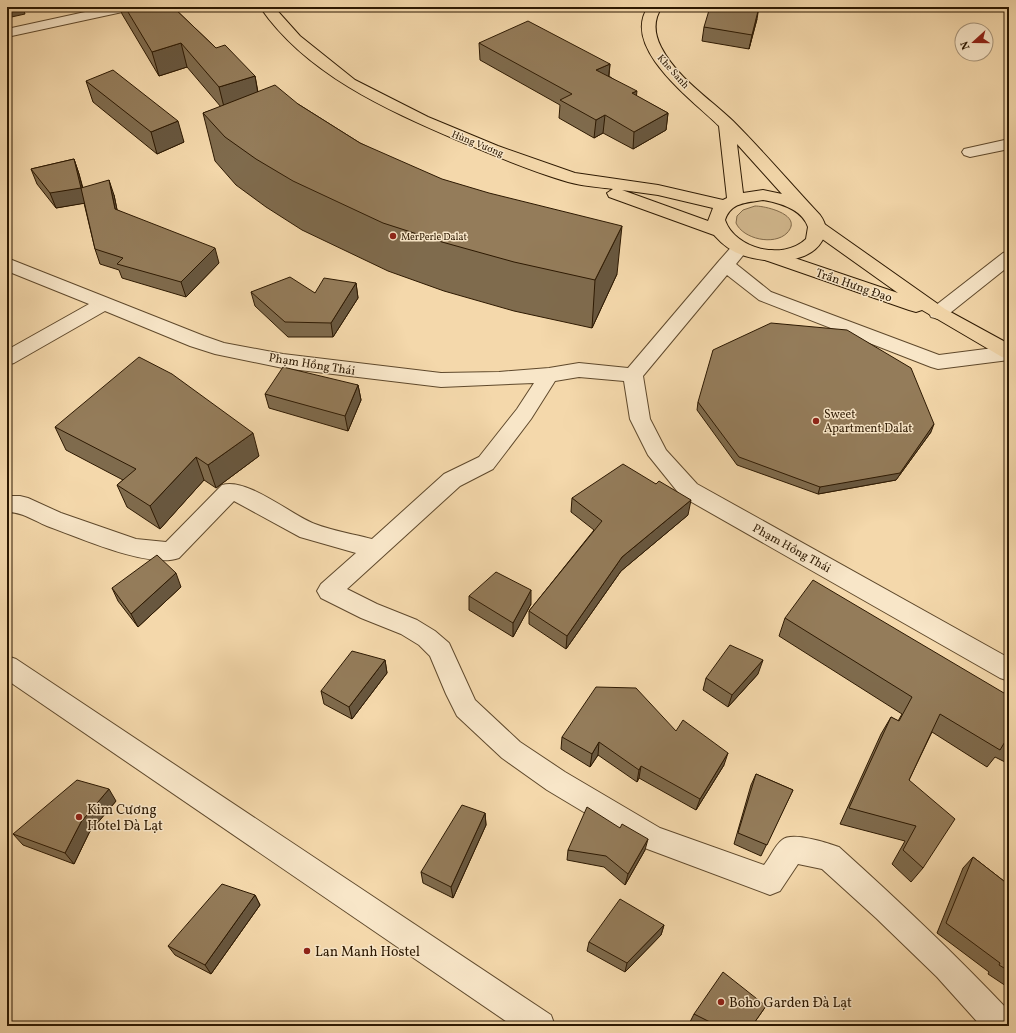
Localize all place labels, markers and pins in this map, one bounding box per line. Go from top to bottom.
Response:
place label: MerPerle Dalat [401,230,467,244]
marker: MerPerle Dalat [388,231,398,241]
place label: Sweet Apartment Dalat [824,407,912,437]
marker: Sweet Apartment Dalat [811,416,821,426]
place label: Kim Cương Hotel Đà Lạt [87,801,163,836]
marker: Kim Cương Hotel Đà Lạt [74,812,84,822]
place label: Lan Manh Hostel [315,943,420,962]
marker: Lan Manh Hostel [302,946,312,956]
place label: Boho Garden Đà Lạt [729,994,852,1013]
marker: Boho Garden Đà Lạt [716,997,726,1007]

